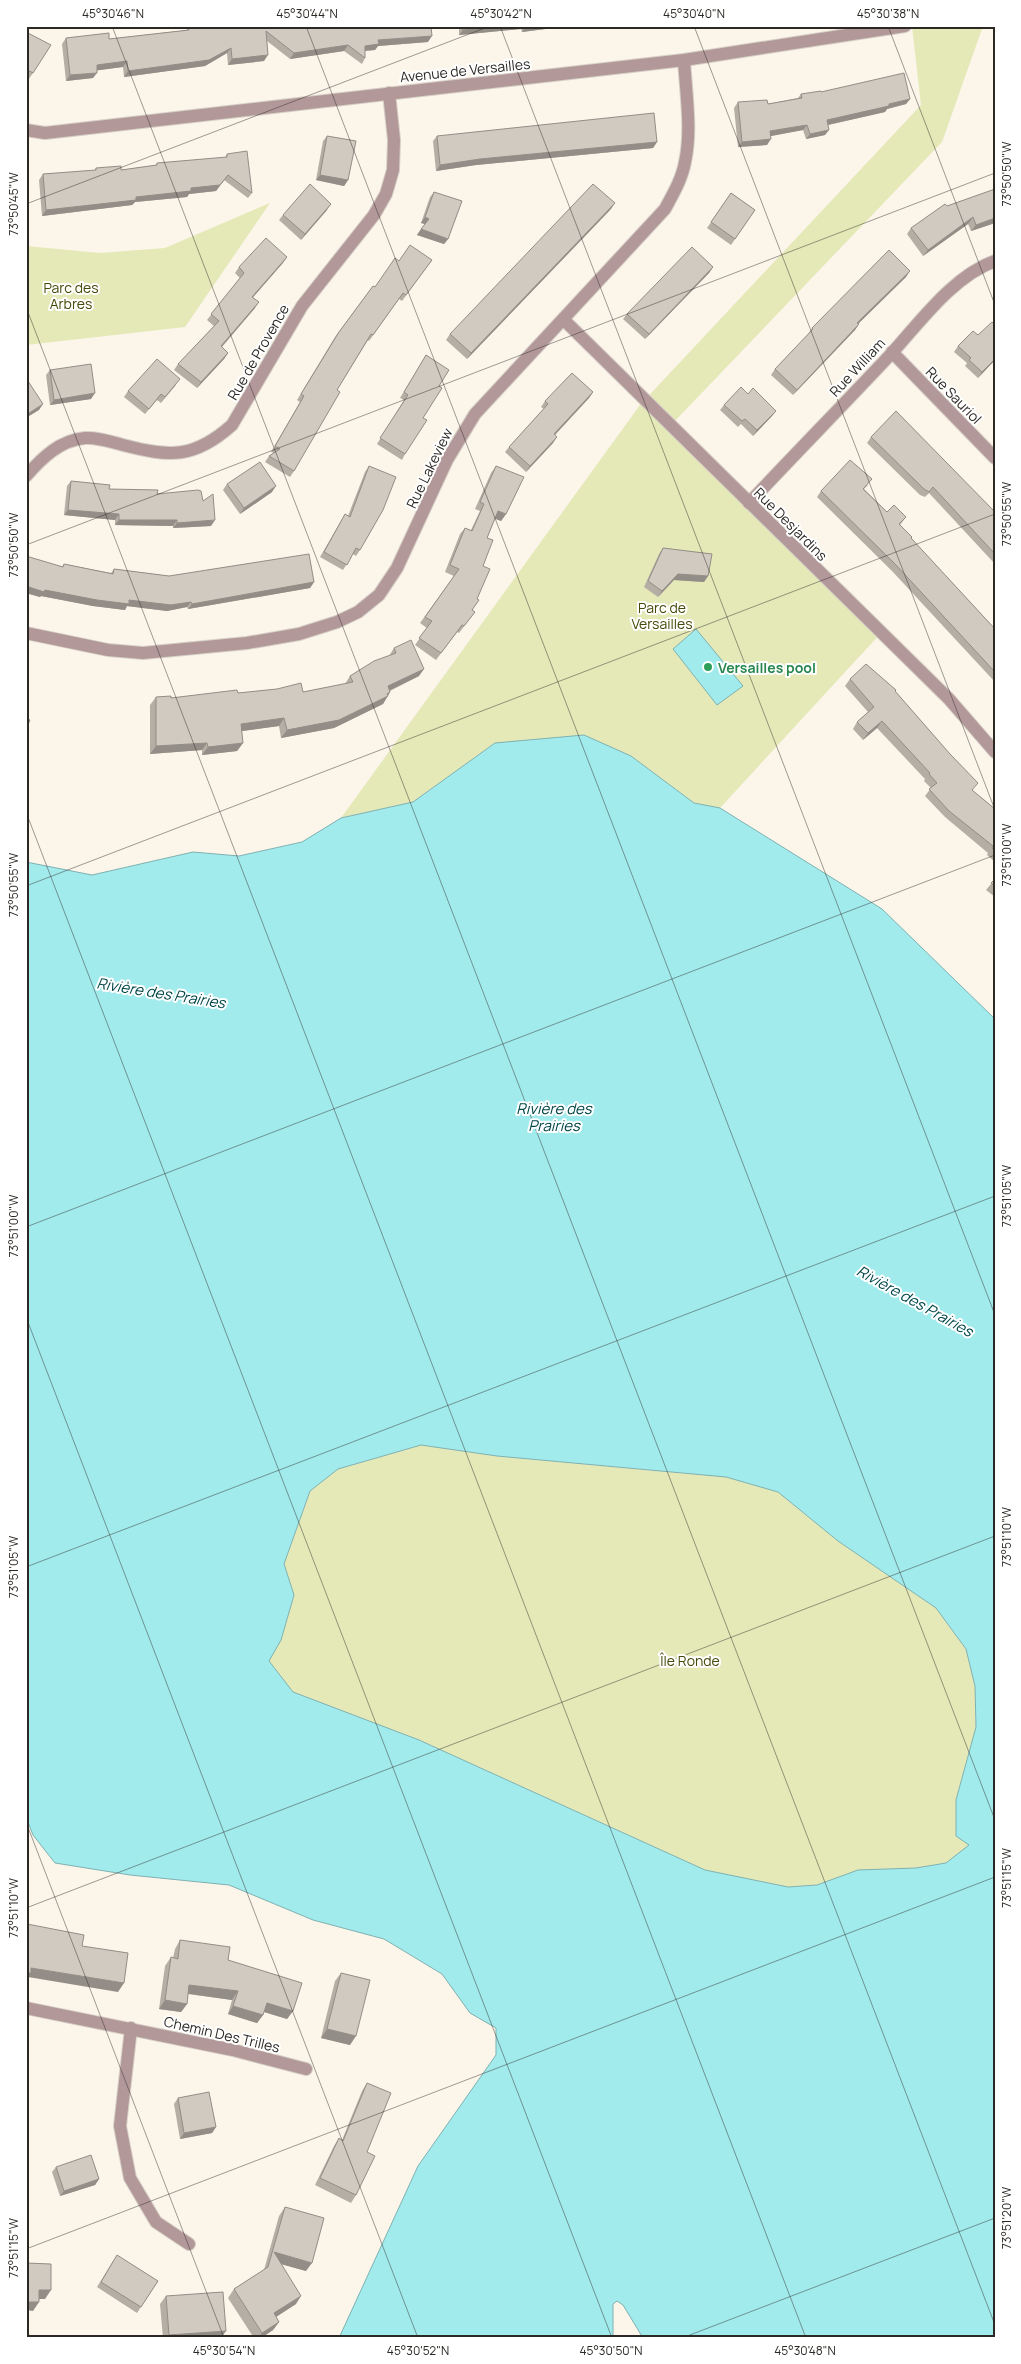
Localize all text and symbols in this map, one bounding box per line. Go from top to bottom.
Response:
text: 45°30'46"N [82,5,144,22]
text: 45°30'44"N [276,5,338,22]
text: 45°30'42"N [470,5,532,22]
text: 45°30'40"N [663,5,725,22]
text: 45°30'38"N [857,5,919,22]
street label: Avenue de Versailles [399,54,531,86]
text: 73°50'50"W [998,141,1015,207]
text: 73°50'45"W [5,172,22,236]
park label: Parc des Arbres [43,278,99,313]
street label: Rue de Provence [223,301,293,403]
street label: Rue William [825,333,889,400]
street label: Rue Sauriol [922,362,986,428]
street label: Rue Lakeview [401,425,457,511]
text: 73°50'55"W [998,481,1015,546]
street label: Rue Desjardins [750,483,832,565]
text: 73°50'50"W [5,512,22,578]
park label: Parc de Versailles [631,598,693,633]
place label: Versailles pool [718,658,816,677]
marker: Versailles pool [702,661,714,673]
text: 73°51'00"W [998,823,1015,886]
text: 73°50'55"W [5,852,22,917]
water label: Rivière des Prairies [95,972,228,1014]
water label: Rivière des Prairies [516,1098,593,1136]
text: 73°51'05"W [998,1164,1015,1227]
text: 73°51'00"W [5,1194,22,1257]
water label: Rivière des Prairies [853,1260,978,1342]
text: 73°51'10"W [998,1506,1015,1567]
text: 73°51'05"W [5,1535,22,1598]
park label: Île Ronde [659,1651,720,1670]
text: 73°51'15"W [998,1847,1015,1908]
text: 73°51'10"W [5,1877,22,1938]
street label: Chemin Des Trilles [162,2011,282,2057]
text: 73°51'20"W [998,2186,1015,2249]
text: 73°51'15"W [5,2217,22,2278]
text: 45°30'54"N [193,2342,255,2359]
text: 45°30'52"N [387,2342,449,2359]
text: 45°30'50"N [579,2342,643,2359]
text: 45°30'48"N [774,2342,836,2359]

